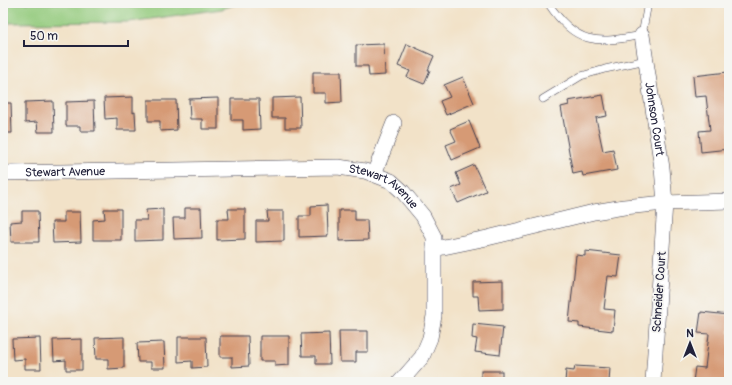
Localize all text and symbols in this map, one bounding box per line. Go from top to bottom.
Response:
scale bar [24,22,128,48]
text: 50 m [30,29,58,44]
street label: Johnson Court [641,81,667,157]
street label: Stewart Avenue [348,162,421,212]
street label: Stewart Avenue [25,164,105,181]
street label: Schneider Court [649,251,670,333]
north arrow [670,323,710,363]
text: N [686,327,694,340]

